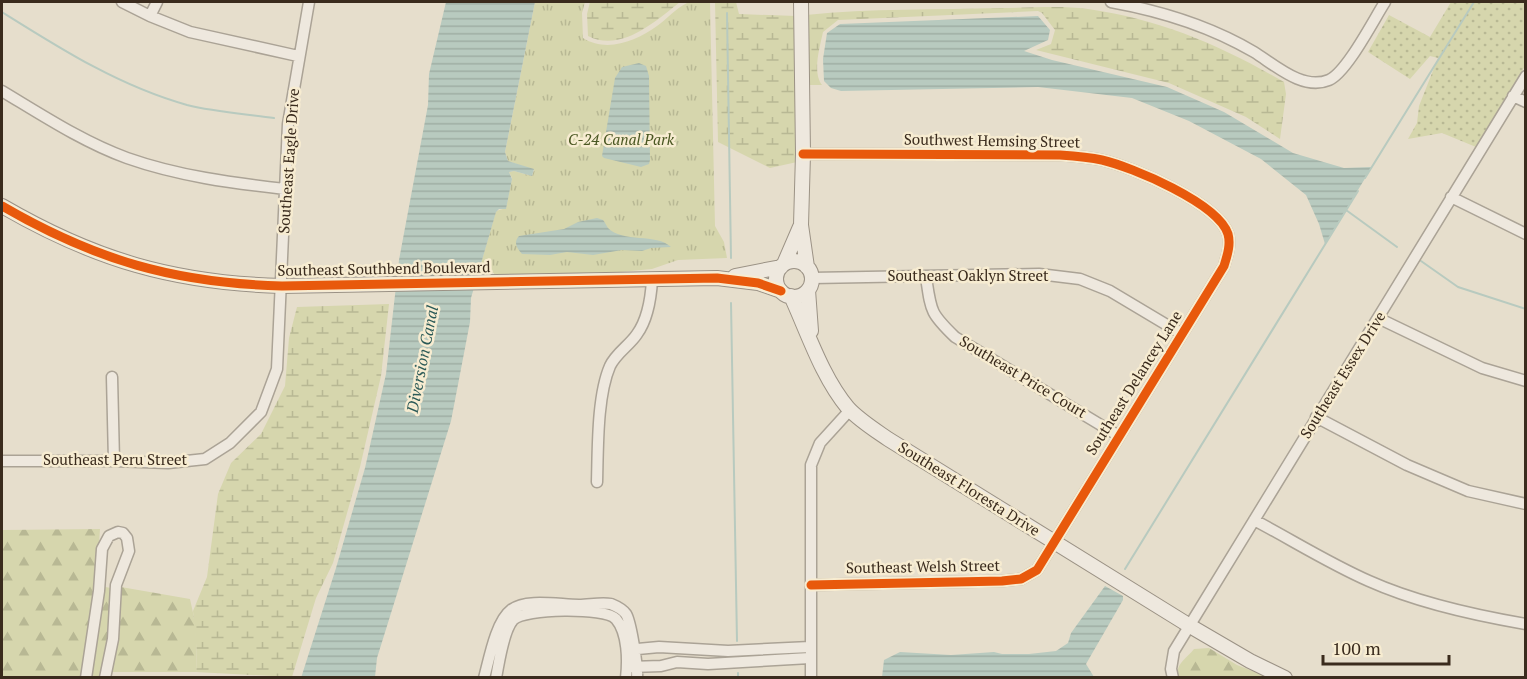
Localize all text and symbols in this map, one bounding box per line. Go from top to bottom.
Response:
street label: Southeast Eagle Drive [273,87,303,234]
street label: Southwest Hemsing Street [904,128,1081,152]
park label: C-24 Canal Park [568,129,675,149]
street label: Southeast Southbend Boulevard [277,256,491,280]
street label: Southeast Oaklyn Street [887,265,1049,285]
water label: Diversion Canal [401,303,443,415]
street label: Southeast Delancey Lane [1080,306,1186,458]
street label: Southeast Essex Drive [1295,307,1389,442]
street label: Southeast Price Court [956,330,1091,422]
street label: Southeast Floresta Drive [895,436,1044,540]
street label: Southeast Peru Street [43,449,188,469]
street label: Southeast Welsh Street [846,555,1001,577]
scale bar [1323,628,1449,666]
text: 100 m [1332,636,1381,660]

